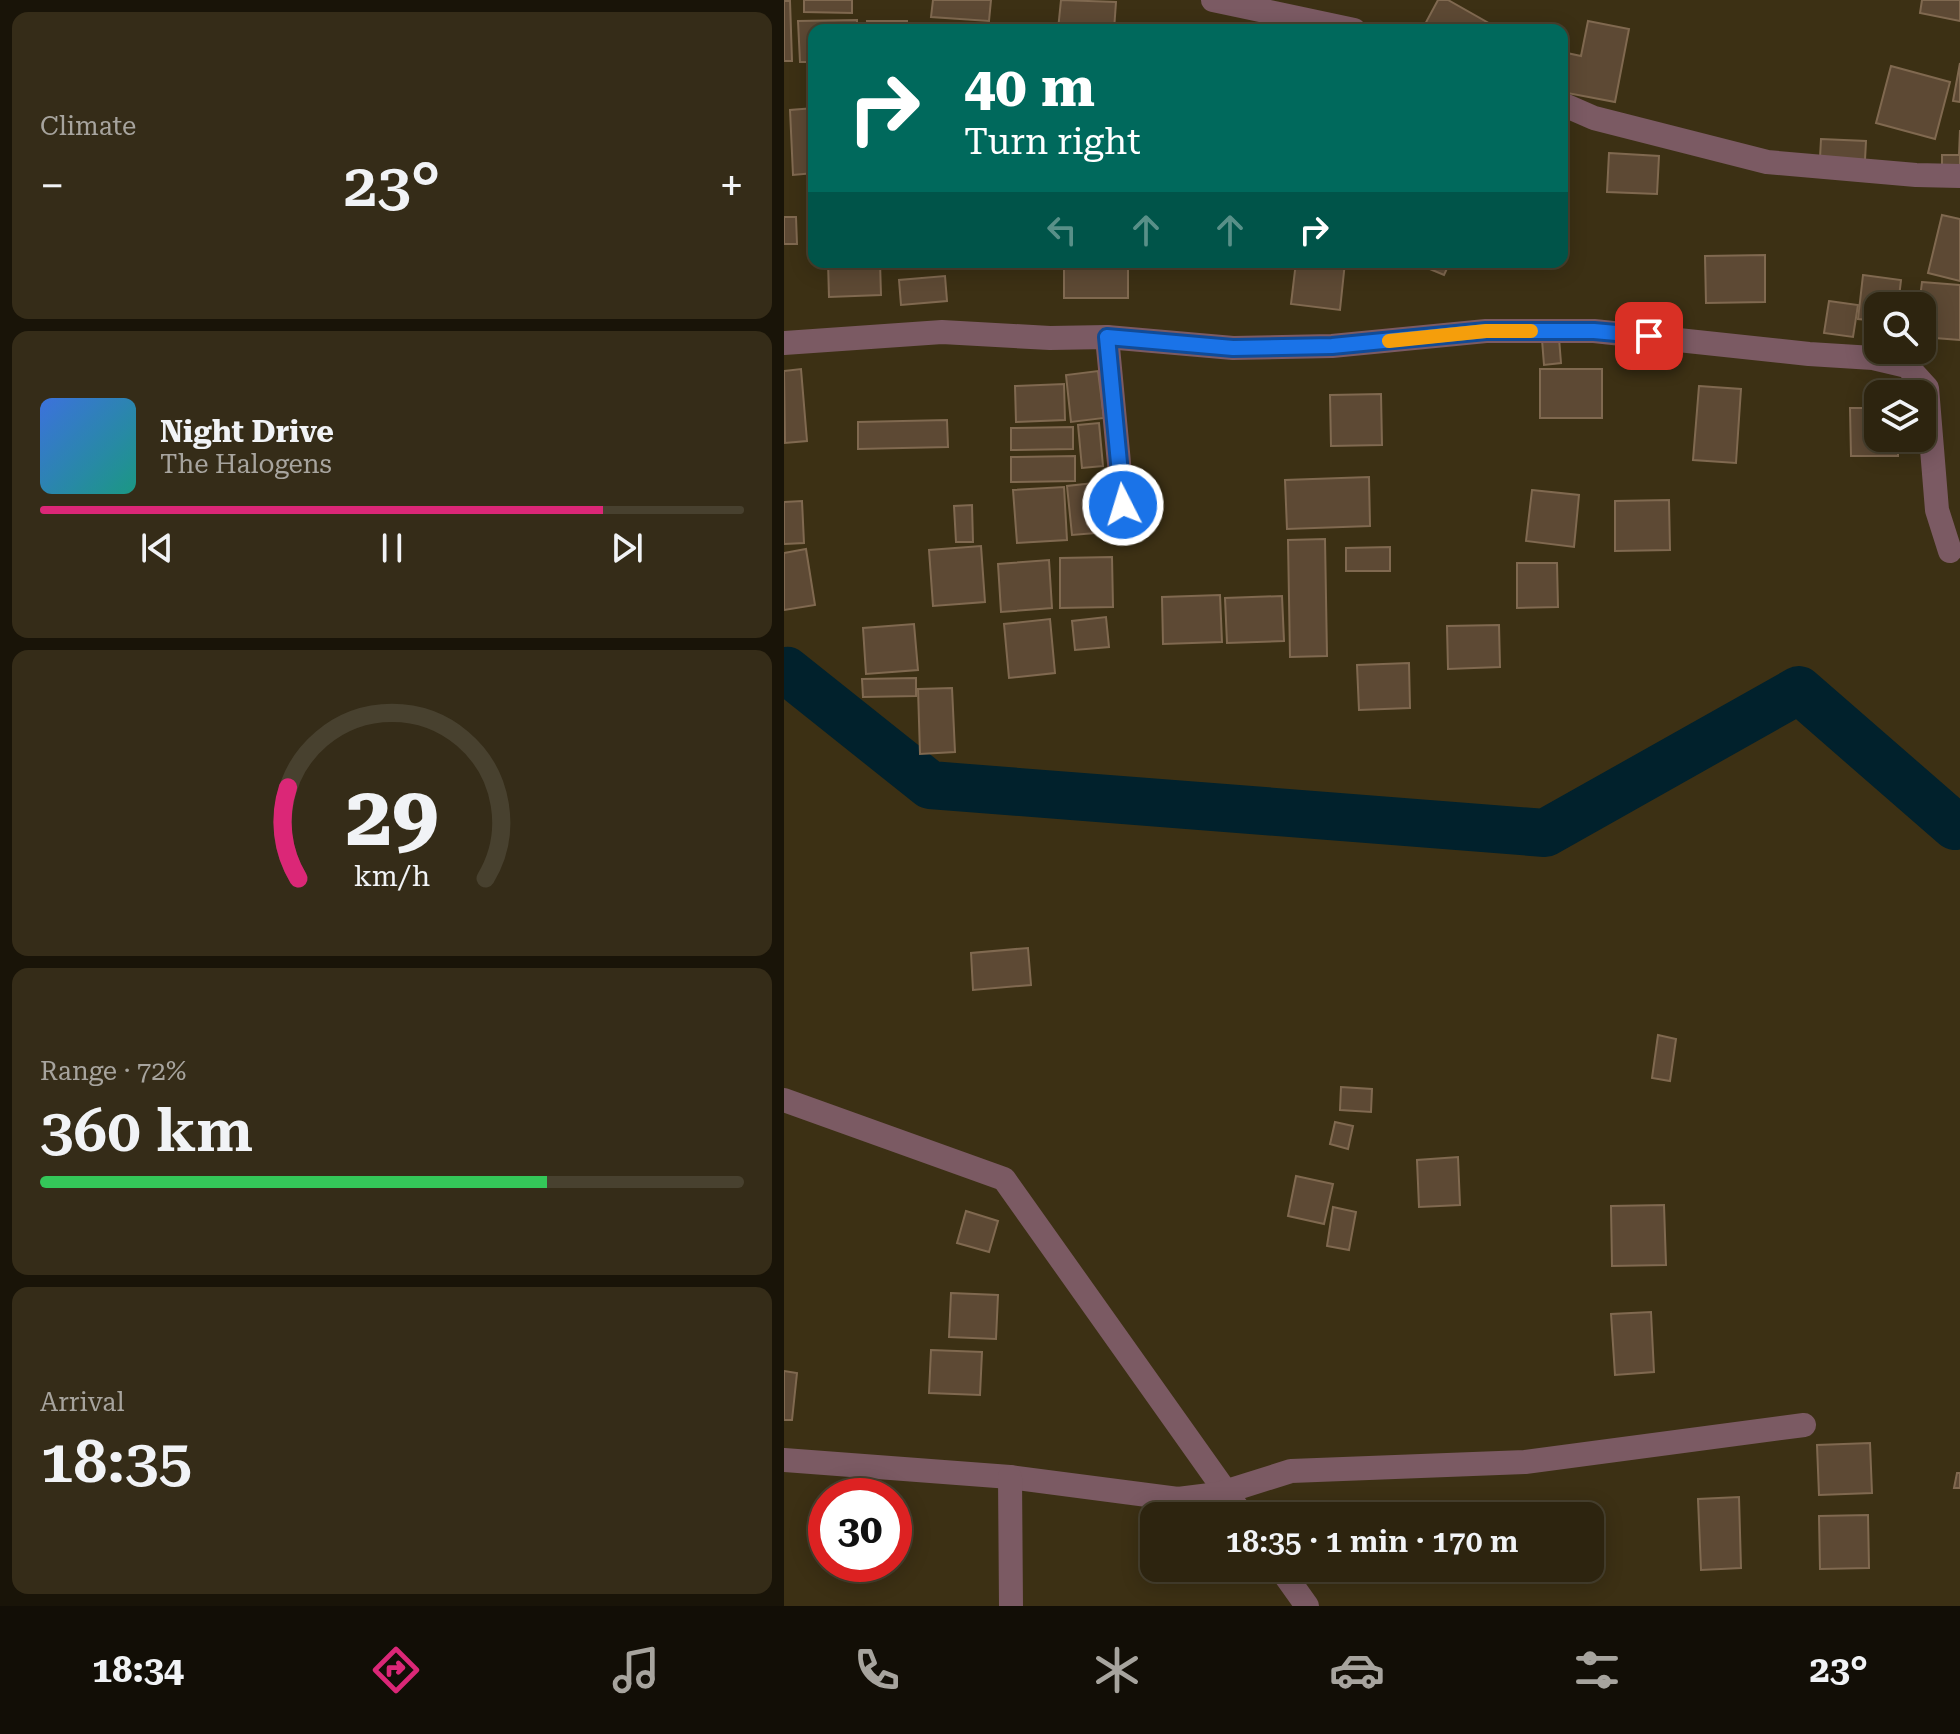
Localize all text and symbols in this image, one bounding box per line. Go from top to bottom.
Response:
text: 40 m [964,54,1095,120]
icon: right [832,56,936,160]
text: Climate [40,111,136,141]
text: Turn right [964,121,1141,163]
text: 23° [344,150,440,221]
text: − [40,160,65,212]
text: + [719,160,744,212]
icon: left [1040,208,1084,252]
icon: ahead [1124,208,1168,252]
icon: ahead [1208,208,1252,252]
icon: right [1292,208,1336,252]
map controls [1864,292,1936,452]
button: search [1864,292,1936,364]
pin [1615,302,1683,370]
icon: arrive [1627,314,1671,358]
button: layers [1864,380,1936,452]
text: Night Drive [160,414,334,449]
text: The Halogens [160,449,332,479]
position arrow [1081,463,1165,547]
icon: previous [135,526,179,570]
icon: pause [370,526,414,570]
icon: next [605,526,649,570]
text: 29 [345,768,439,865]
text: km/h [354,859,430,893]
text: Range · 72% [40,1056,186,1086]
text: 360 km [40,1095,253,1166]
text: Arrival [40,1387,125,1417]
text: 18:35 [40,1426,192,1497]
speed limit sign: 30 [808,1478,912,1582]
text: 18:35 · 1 min · 170 m [1226,1524,1518,1559]
icon: directions [368,1642,424,1698]
icon: music [608,1642,664,1698]
icon: phone [849,1642,905,1698]
icon: climate [1089,1642,1145,1698]
icon: car [1329,1642,1385,1698]
icon: filters [1569,1642,1625,1698]
text: 18:34 [92,1649,184,1691]
text: 23° [1810,1649,1868,1691]

